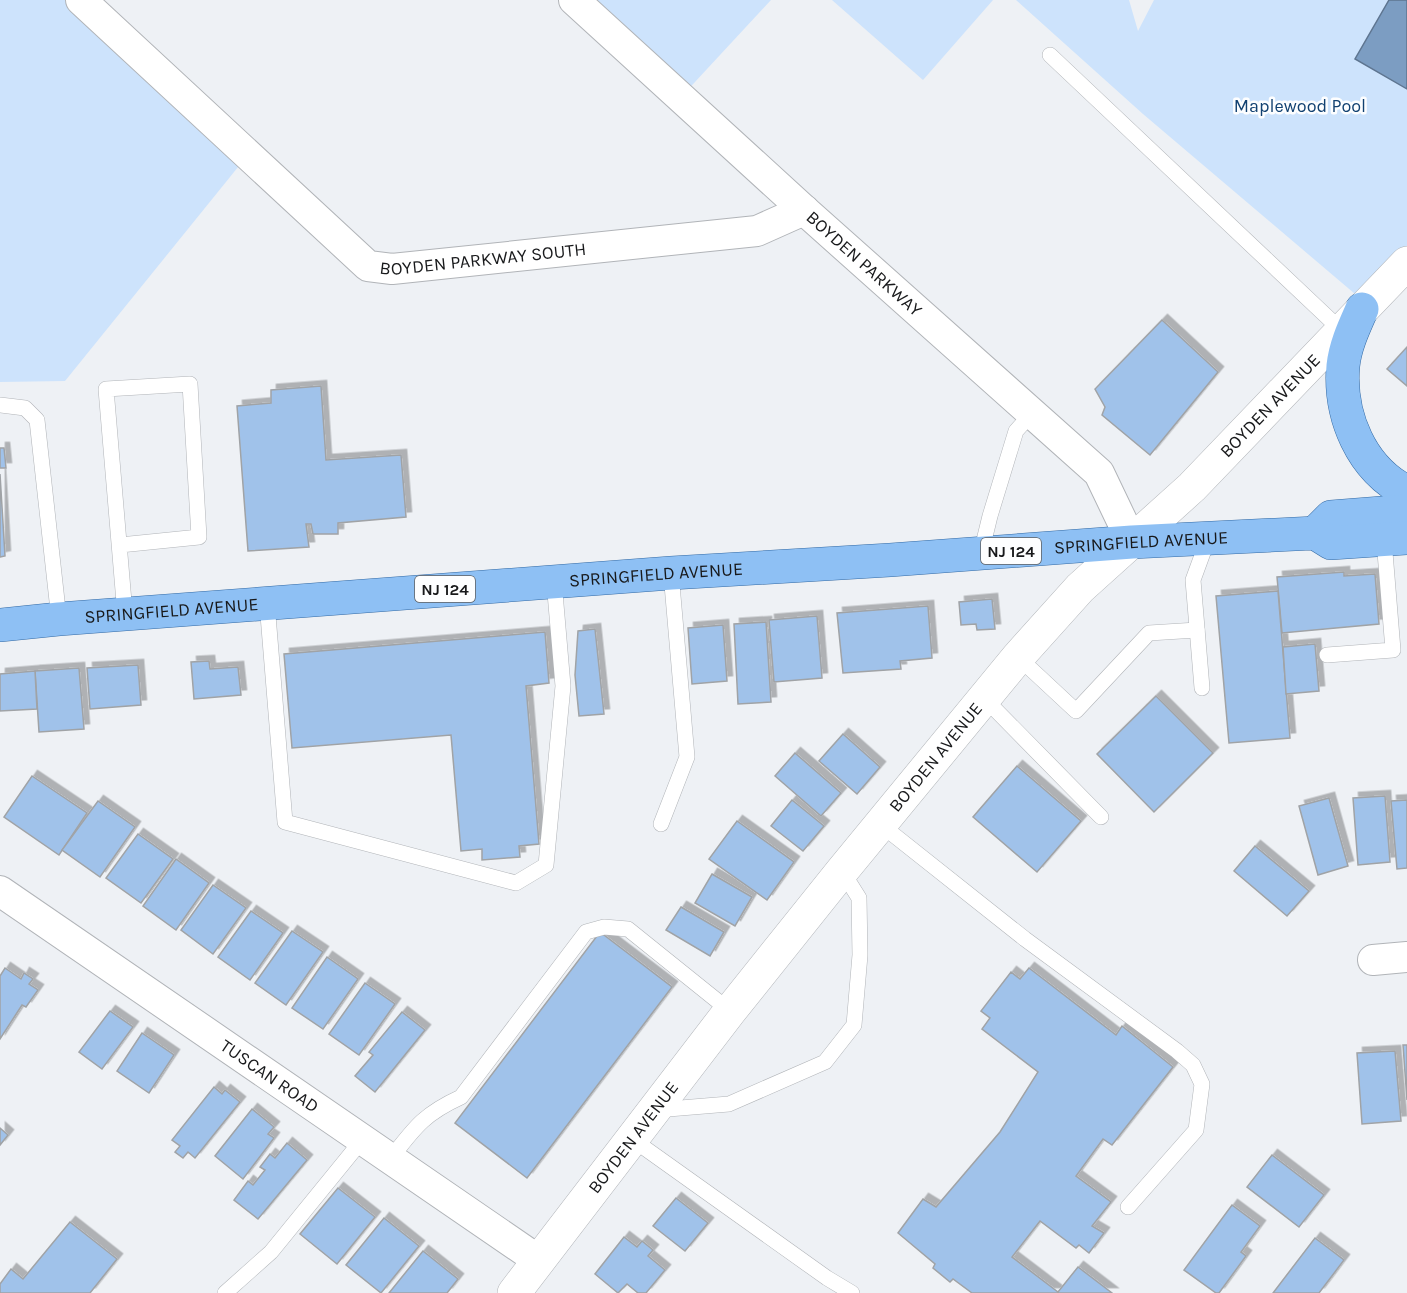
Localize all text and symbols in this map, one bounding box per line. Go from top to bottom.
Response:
park label: Maplewood Pool [1234,95,1366,117]
street label: BOYDEN PARKWAY [802,206,927,321]
street label: BOYDEN PARKWAY SOUTH [378,238,587,280]
street label: BOYDEN AVENUE [1215,349,1325,462]
street label: SPRINGFIELD AVENUE [1053,526,1229,559]
road number: NJ 124 [981,538,1041,564]
street label: SPRINGFIELD AVENUE [568,558,744,592]
road number: NJ 124 [415,576,475,602]
street label: SPRINGFIELD AVENUE [84,593,259,628]
street label: BOYDEN AVENUE [884,698,987,816]
street label: TUSCAN ROAD [216,1034,323,1117]
street label: BOYDEN AVENUE [583,1077,683,1198]

